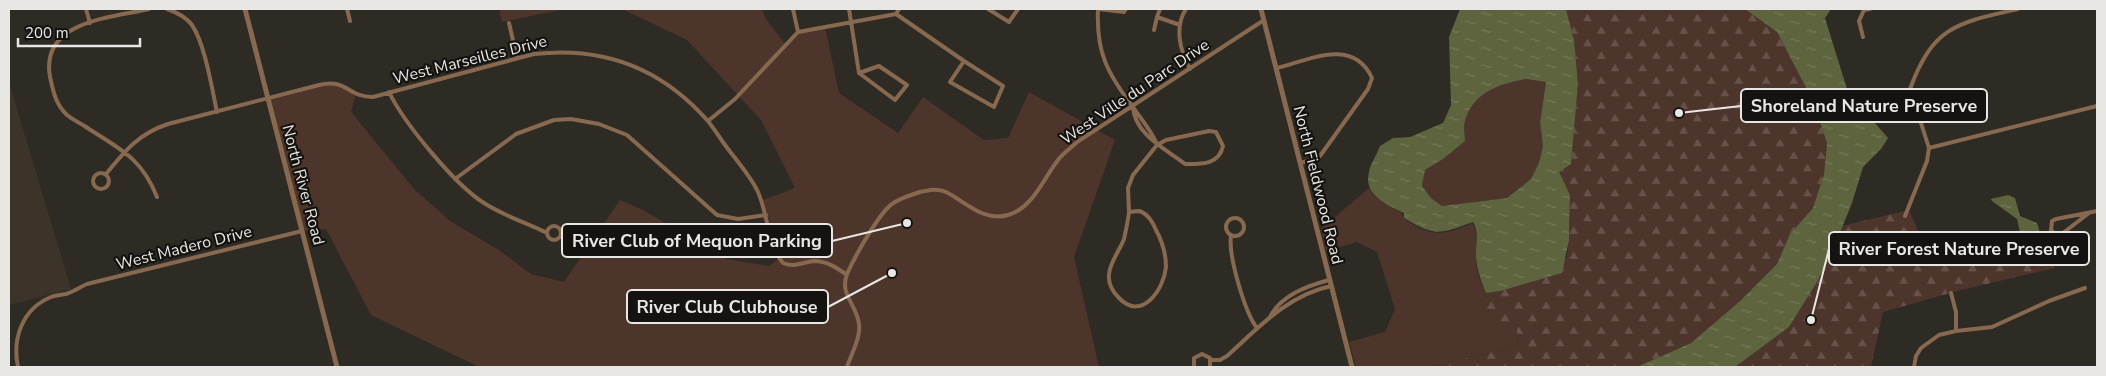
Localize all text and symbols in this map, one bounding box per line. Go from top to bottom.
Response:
scale bar [18,15,140,47]
text: 200 m [25,23,69,43]
street label: West Marseilles Drive [391,30,549,90]
street label: West Ville du Parc Drive [1056,34,1214,150]
callout: Shoreland Nature Preserve [1741,89,1987,122]
text: Shoreland Nature Preserve [1751,94,1977,118]
street label: North Fieldwood Road [1288,104,1348,266]
street label: North River Road [276,122,330,248]
street label: West Madero Drive [114,220,254,276]
callout: River Club of Mequon Parking [562,224,832,257]
text: River Club of Mequon Parking [572,229,822,253]
callout: River Forest Nature Preserve [1829,232,2089,265]
text: River Forest Nature Preserve [1839,237,2080,261]
callout: River Club Clubhouse [627,290,828,323]
text: River Club Clubhouse [636,295,818,319]

